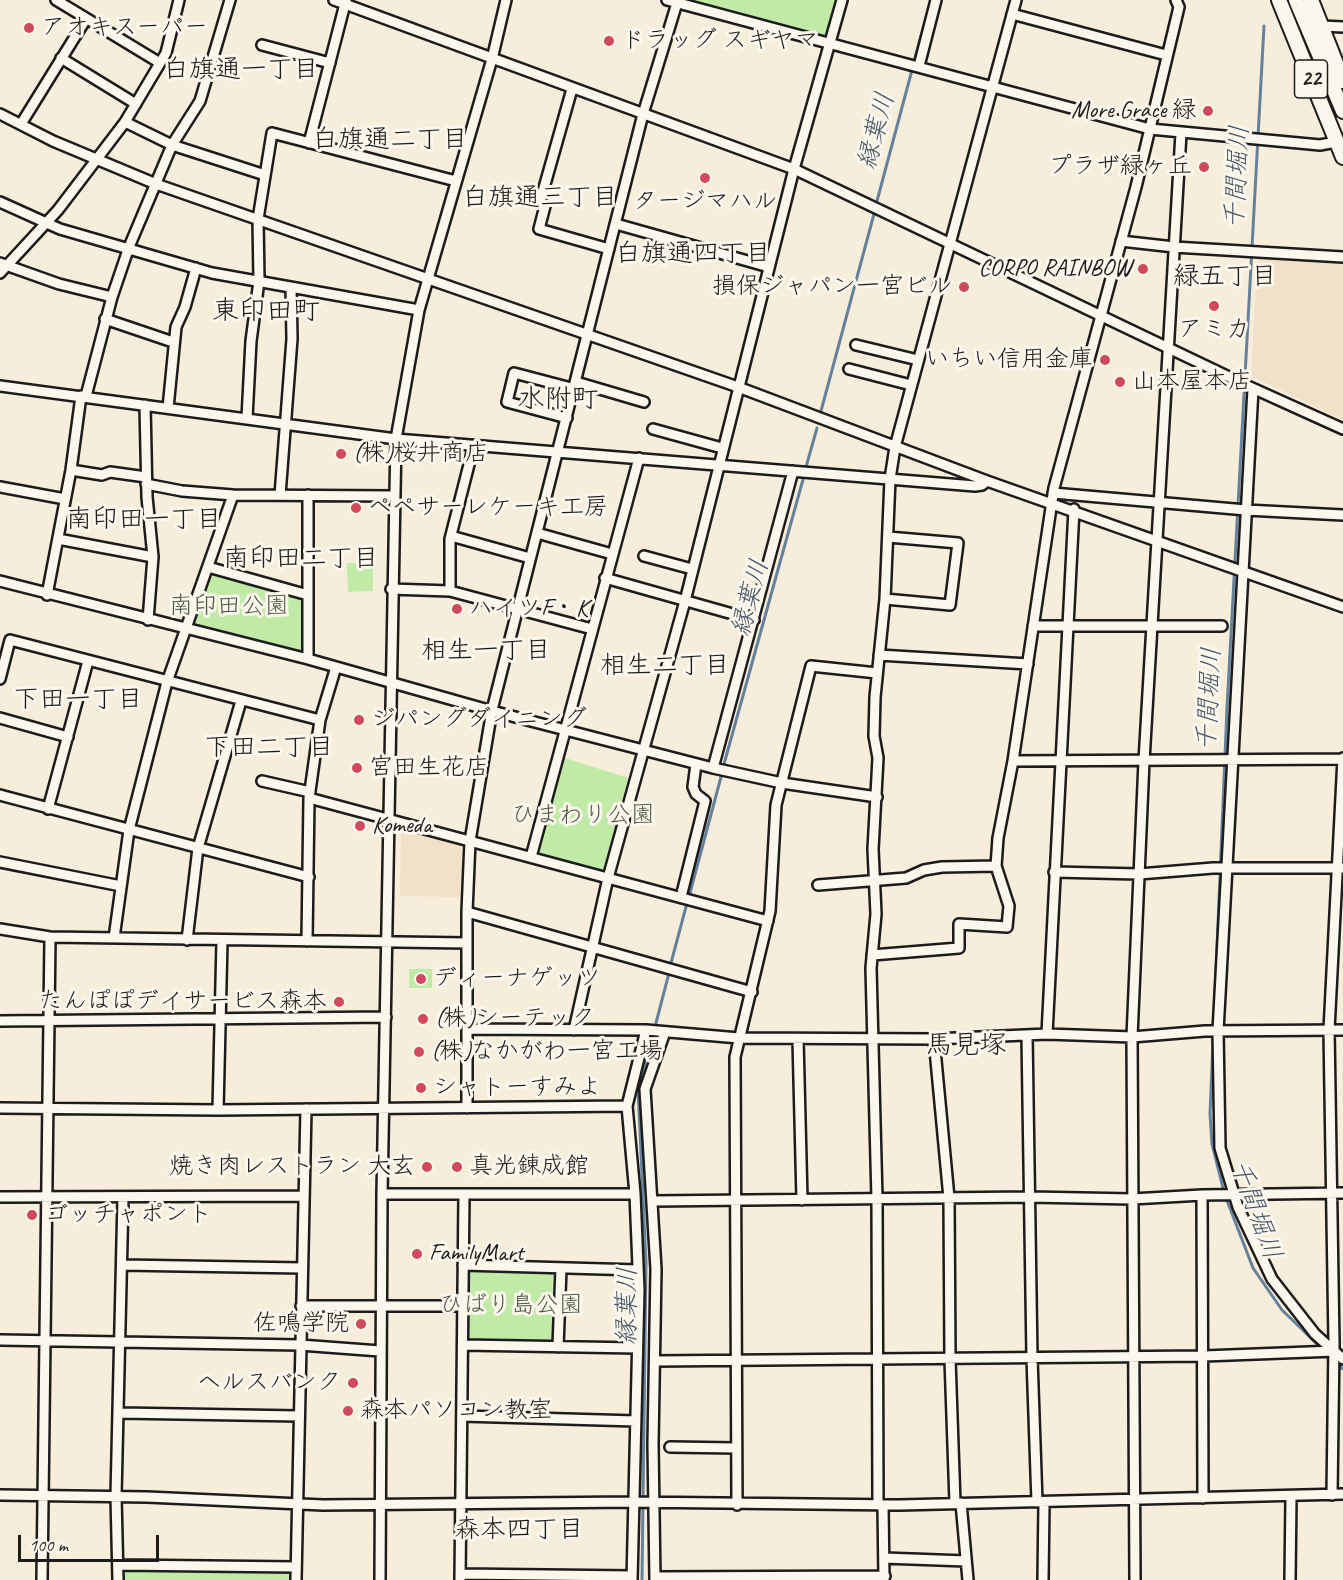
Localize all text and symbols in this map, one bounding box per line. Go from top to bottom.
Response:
place label: アオキスーパー [41,14,208,42]
marker: アオキスーパー [22,21,36,35]
place label: ドラッグ スギヤマ [621,27,819,55]
marker: ドラッグ スギヤマ [602,34,616,48]
district label: 白旗通一丁目 [163,54,319,86]
road number: 22 [1294,60,1328,98]
water label: 縁葉川 [852,89,902,173]
place label: More Grace 緑 [1071,97,1196,125]
marker: More Grace 緑 [1201,104,1215,118]
district label: 白旗通二丁目 [312,124,468,156]
water label: 千間堀川 [1220,124,1256,230]
place label: プラザ緑ヶ丘 [1048,153,1192,181]
marker: プラザ緑ヶ丘 [1197,160,1211,174]
marker: タージマハル [698,171,712,185]
district label: 白旗通三丁目 [462,182,618,214]
place label: タージマハル [633,188,777,216]
district label: 白旗通四丁目 [615,238,771,270]
place label: CORPO RAINBOW [979,255,1131,283]
district label: 緑五丁目 [1173,261,1277,293]
marker: CORPO RAINBOW [1136,262,1150,276]
place label: 損保ジャパン一宮ビル [712,273,952,301]
marker: 損保ジャパン一宮ビル [957,280,971,294]
district label: 東印田町 [212,296,320,328]
marker: アミカ [1207,299,1221,313]
place label: アミカ [1178,316,1250,344]
place label: いちい信用金庫 [925,346,1093,374]
marker: いちい信用金庫 [1098,353,1112,367]
place label: 山本屋本店 [1132,368,1252,396]
marker: 山本屋本店 [1113,375,1127,389]
district label: 水附町 [518,384,598,416]
place label: (株)桜井商店 [353,440,489,468]
marker: (株)桜井商店 [334,447,348,461]
place label: ペペサーレケーキ工房 [368,494,608,522]
marker: ペペサーレケーキ工房 [349,501,363,515]
district label: 南印田一丁目 [66,504,222,536]
district label: 南印田二丁目 [223,543,379,575]
water label: 縁葉川 [726,556,776,640]
park label: 南印田公園 [169,593,289,621]
place label: ハイツF・K [469,595,588,623]
marker: ハイツF・K [450,602,464,616]
district label: 相生一丁目 [421,635,551,667]
water label: 千間堀川 [1192,646,1228,752]
district label: 相生二丁目 [600,650,730,682]
district label: 下田一丁目 [13,684,143,716]
place label: ジパングダイニング [371,706,587,734]
marker: ジパングダイニング [352,713,366,727]
district label: 下田二丁目 [204,732,334,764]
place label: 宮田生花店 [369,754,489,782]
marker: 宮田生花店 [350,761,364,775]
park label: ひまわり公園 [511,802,655,830]
place label: Komeda [372,812,432,840]
marker: Komeda [353,819,367,833]
place label: ディーナゲッツ [433,965,601,993]
marker: ディーナゲッツ [414,972,428,986]
place label: たんぽぽデイサービス森本 [39,988,327,1016]
marker: たんぽぽデイサービス森本 [332,995,346,1009]
place label: (株)シーテック [435,1005,595,1033]
marker: (株)シーテック [416,1012,430,1026]
district label: 馬見塚 [926,1030,1006,1062]
place label: (株)なかがわ一宮工場 [431,1038,663,1066]
marker: (株)なかがわ一宮工場 [412,1045,426,1059]
place label: シャトーすみよ [433,1074,601,1102]
marker: シャトーすみよ [414,1081,428,1095]
place label: 焼き肉レストラン 大玄 [169,1153,415,1181]
place label: 真光錬成館 [469,1153,589,1181]
water label: 千間堀川 [1223,1156,1287,1264]
marker: 焼き肉レストラン 大玄 [420,1160,434,1174]
marker: 真光錬成館 [450,1160,464,1174]
place label: ゴッチャポント [44,1201,212,1229]
marker: ゴッチャポント [25,1208,39,1222]
place label: FamilyMart [429,1240,524,1268]
marker: FamilyMart [410,1247,424,1261]
water label: 縁葉川 [612,1267,644,1345]
park label: ひばり島公園 [439,1292,583,1320]
place label: 佐鳴学院 [253,1310,349,1338]
marker: 佐鳴学院 [354,1317,368,1331]
place label: ヘルスバンク [197,1369,341,1397]
marker: ヘルスバンク [346,1376,360,1390]
place label: 森本パソコン教室 [360,1397,552,1425]
marker: 森本パソコン教室 [341,1404,355,1418]
district label: 森本四丁目 [454,1514,584,1546]
scale bar [21,1523,162,1561]
text: 100 m [29,1534,68,1556]

